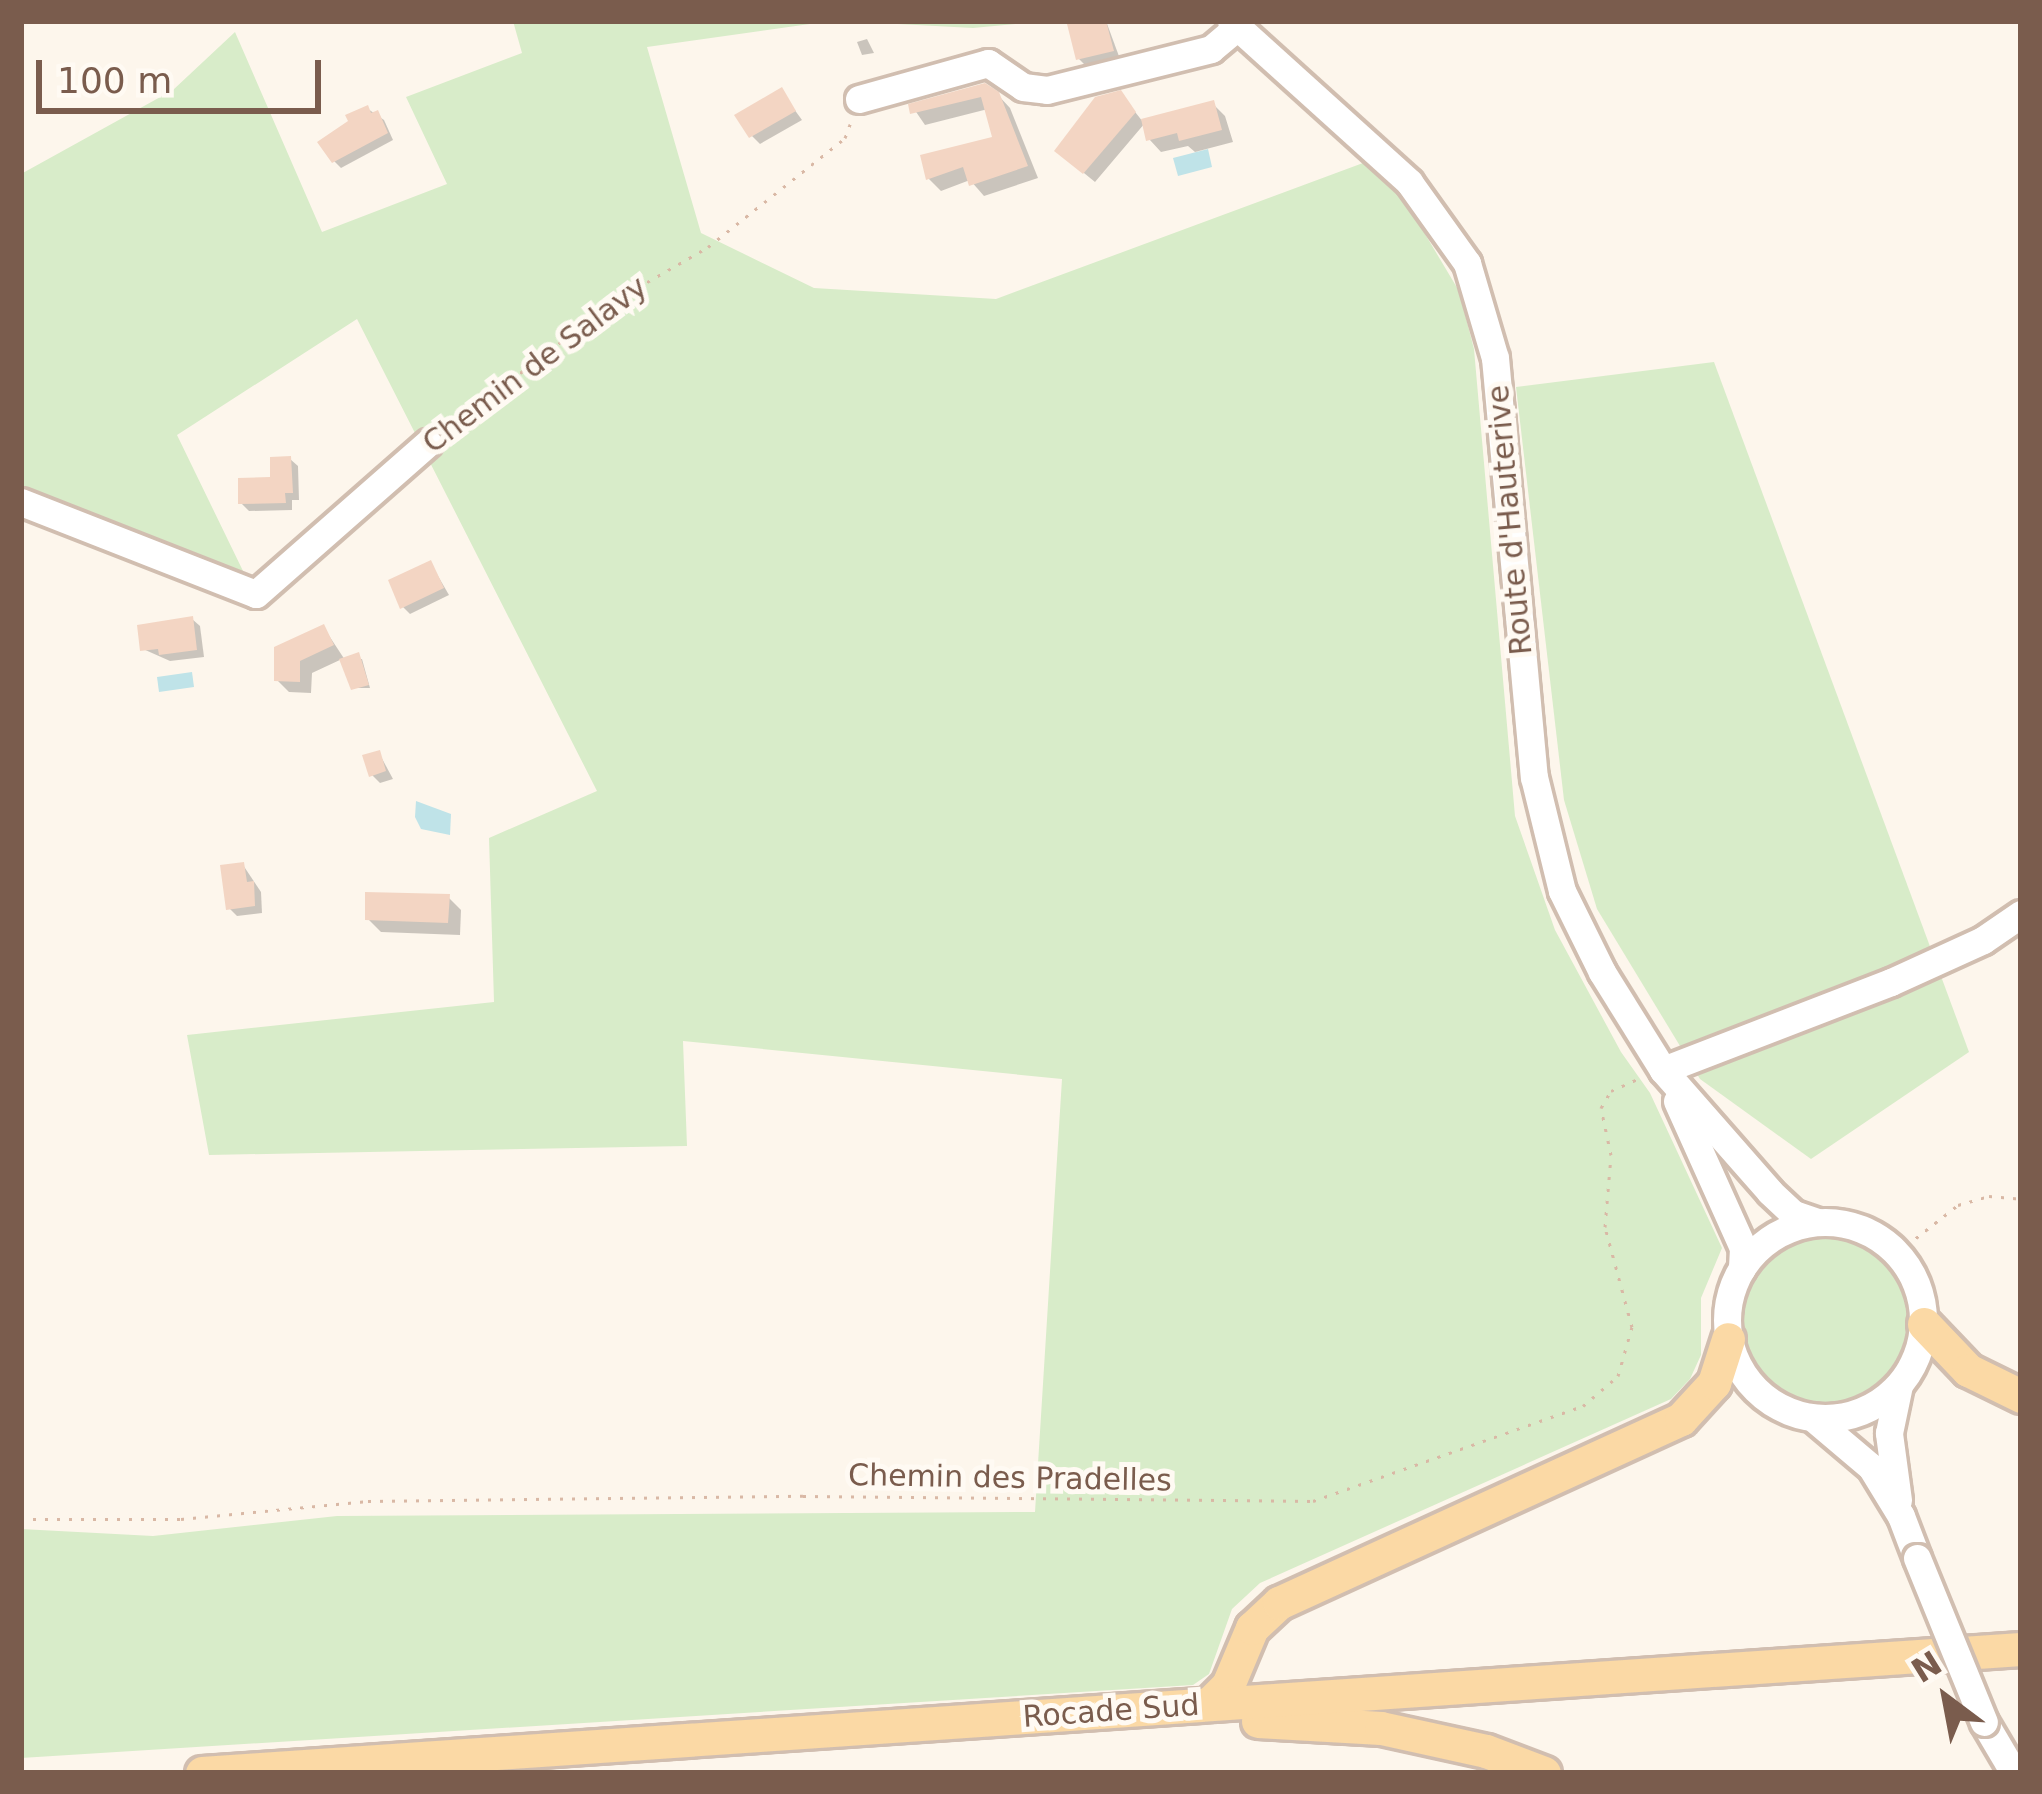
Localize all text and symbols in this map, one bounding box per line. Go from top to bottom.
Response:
scale bar [42,36,327,110]
text: 100 m [57,60,172,101]
street label: Chemin de Salavy [416,269,654,461]
street label: Route d'Hauterive [1480,383,1540,657]
street label: Chemin des Pradelles [848,1457,1172,1499]
north arrow [1886,1638,2006,1758]
text: N [1905,1643,1949,1691]
street label: Rocade Sud [1022,1687,1200,1735]

